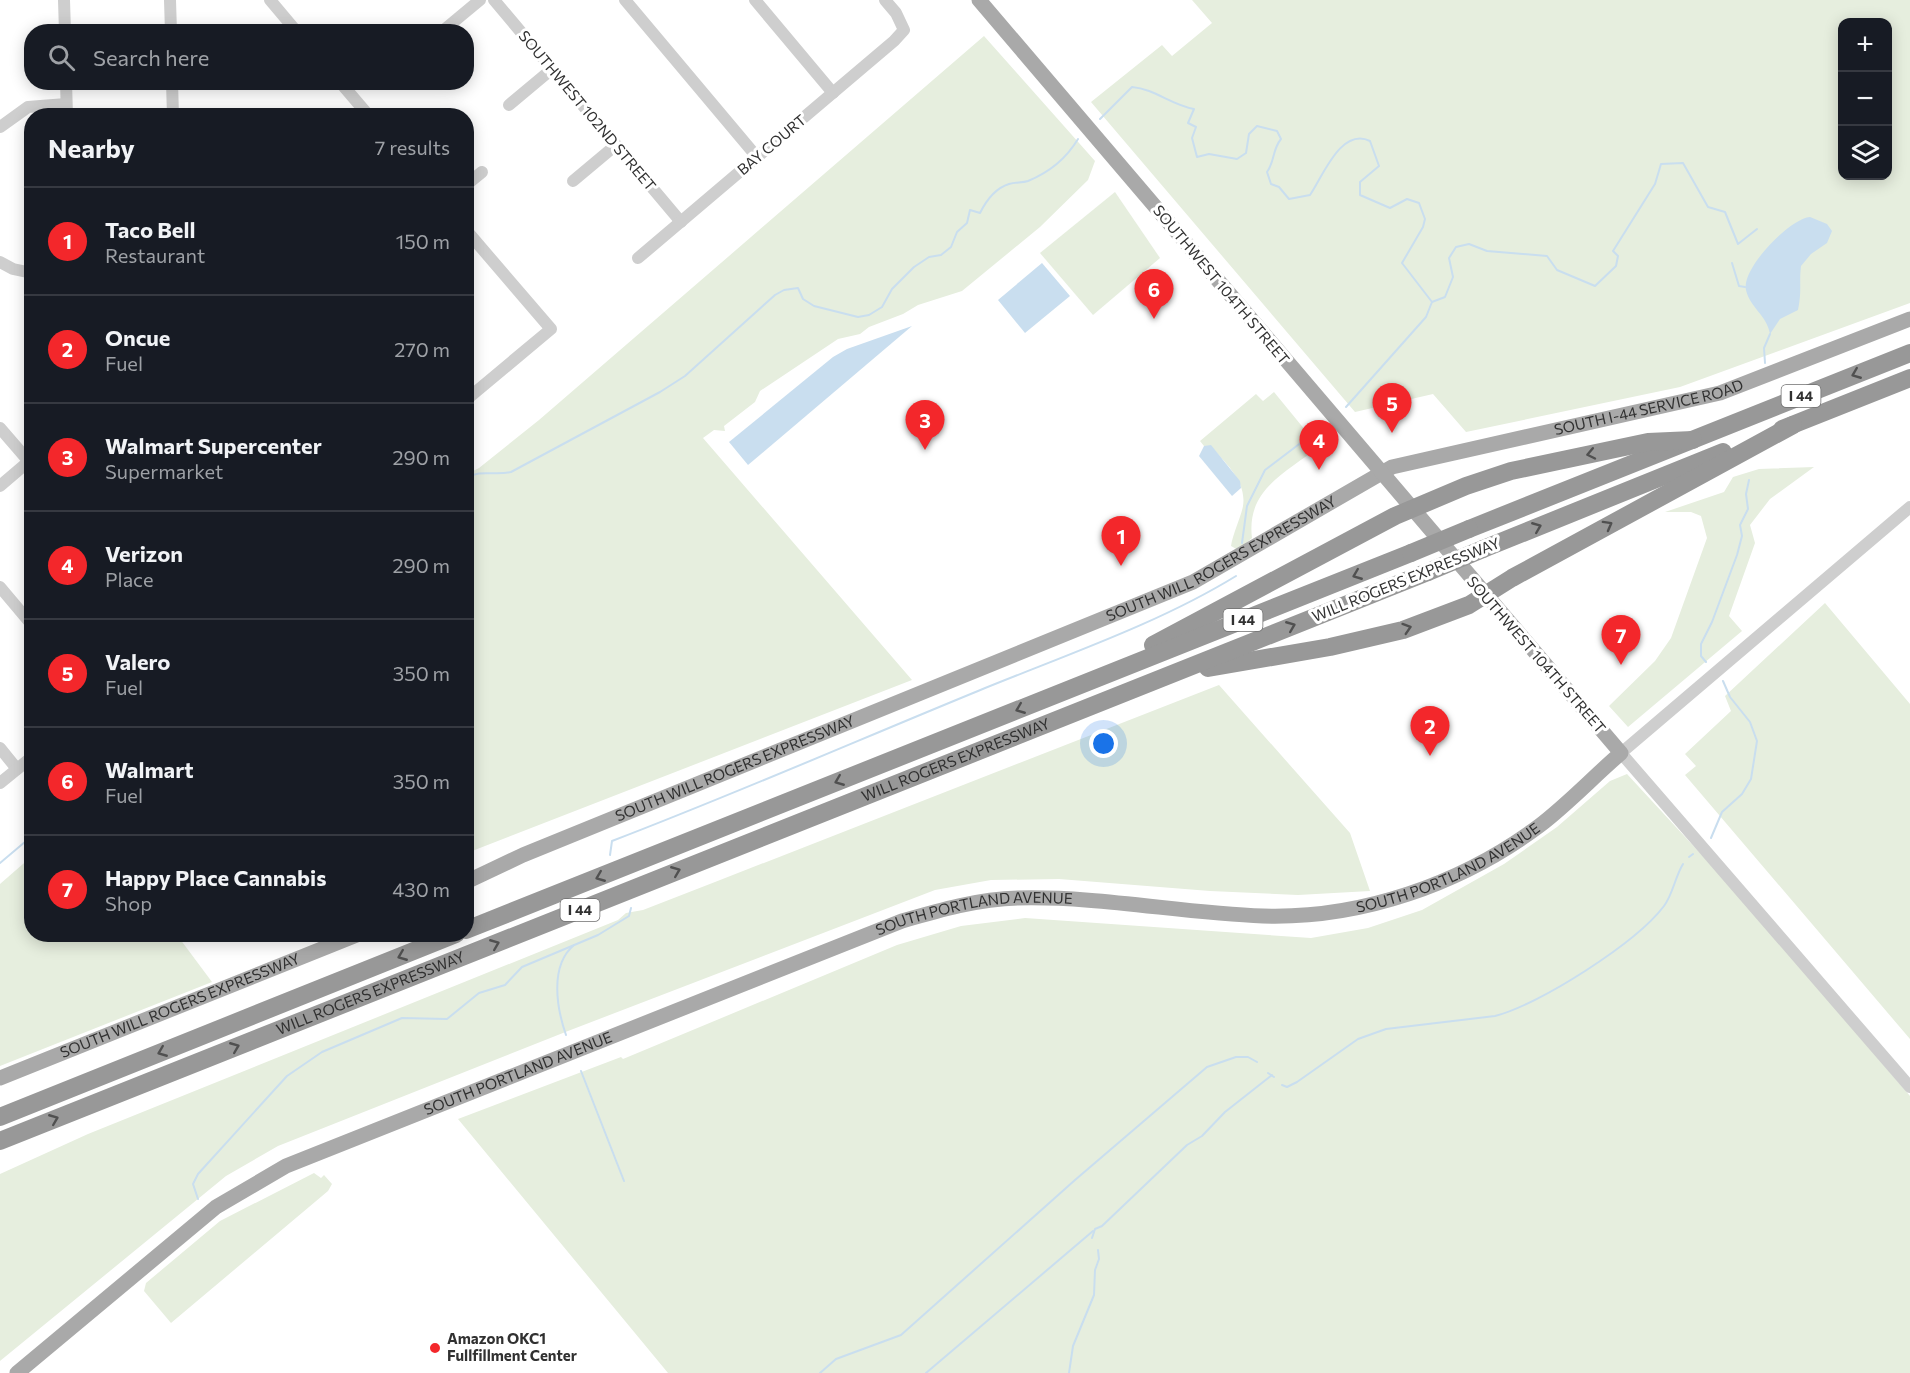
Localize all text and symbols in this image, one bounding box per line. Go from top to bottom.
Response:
map controls [1838,18,1892,180]
button: + [1838,18,1892,72]
search box [24,24,474,90]
street label: SOUTHWEST 102ND STREET [515,27,660,194]
icon: search [45,41,78,74]
text: Search here [93,44,209,71]
button: − [1838,72,1892,126]
street label: BAY COURT [733,110,810,178]
button: layers [1838,126,1892,180]
text: Nearby [48,132,135,163]
text: 7 results [375,135,450,159]
street label: SOUTHWEST 104TH STREET [1150,201,1294,368]
text: Taco Bell [105,216,195,243]
text: 1 [63,229,72,253]
text: 150 m [396,229,450,253]
text: Restaurant [105,243,205,267]
pin: 6 [1134,270,1174,319]
text: Oncue [105,324,170,351]
text: 2 [62,337,73,361]
text: 270 m [394,337,450,361]
text: Fuel [105,351,143,375]
one-way arrow [1851,367,1861,380]
street label: SOUTH I-44 SERVICE ROAD [1552,375,1746,438]
pin: 5 [1372,384,1412,433]
road number: I 44 [1782,385,1820,407]
pin: 3 [906,400,944,450]
pin: 4 [1300,420,1338,470]
text: Walmart Supercenter [105,432,322,459]
text: 3 [62,445,73,469]
text: 290 m [392,445,450,469]
one-way arrow [1586,447,1596,460]
text: Supermarket [105,459,223,483]
street label: SOUTH WILL ROGERS EXPRESSWAY [1103,491,1339,625]
pin: 1 [1102,516,1140,566]
one-way arrow [1602,521,1612,532]
one-way arrow [1531,522,1542,534]
street label: WILL ROGERS EXPRESSWAY [1309,533,1502,625]
text: Verizon [105,540,183,567]
text: 4 [61,553,74,577]
text: 290 m [392,553,450,577]
text: Place [105,567,154,591]
one-way arrow [1352,567,1362,580]
street label: SOUTHWEST 104TH STREET [1464,572,1610,737]
road number: I 44 [1224,609,1262,631]
pin: 7 [1602,616,1640,665]
one-way arrow [1285,621,1296,633]
one-way arrow [1401,623,1412,635]
text: Valero [105,648,170,675]
text: 5 [62,661,73,685]
text: 350 m [393,661,450,685]
text: Fuel [105,675,143,699]
one-way arrow [1016,702,1027,714]
pin: 2 [1410,706,1450,756]
street label: SOUTH WILL ROGERS EXPRESSWAY [612,711,857,825]
street label: WILL ROGERS EXPRESSWAY [859,714,1053,805]
your location [1089,729,1118,758]
text: Walmart [105,756,194,783]
text: 6 [61,769,74,793]
text: 350 m [393,769,450,793]
one-way arrow [835,774,846,786]
text: Fuel [105,783,143,807]
street label: SOUTH PORTLAND AVENUE [1354,818,1543,916]
text: Happy Place Cannabis [105,864,326,891]
one-way arrow [669,866,680,878]
one-way arrow [595,870,606,882]
text: 7 [62,877,73,901]
text: 430 m [392,877,450,901]
street label: SOUTH PORTLAND AVENUE [873,888,1073,939]
text: Shop [105,891,152,915]
road number: I 44 [560,899,600,921]
one-way arrow [489,938,499,951]
street label: WILL ROGERS EXPRESSWAY [274,947,467,1038]
street label: SOUTH WILL ROGERS EXPRESSWAY [57,949,302,1061]
one-way arrow [397,949,408,961]
street label: SOUTH PORTLAND AVENUE [421,1027,614,1118]
one-way arrow [229,1042,240,1054]
one-way arrow [158,1045,169,1057]
one-way arrow [48,1114,59,1126]
place label: Amazon OKC1 Fullfillment Center [447,1329,577,1364]
marker: Amazon OKC1 Fullfillment Center [428,1341,442,1355]

